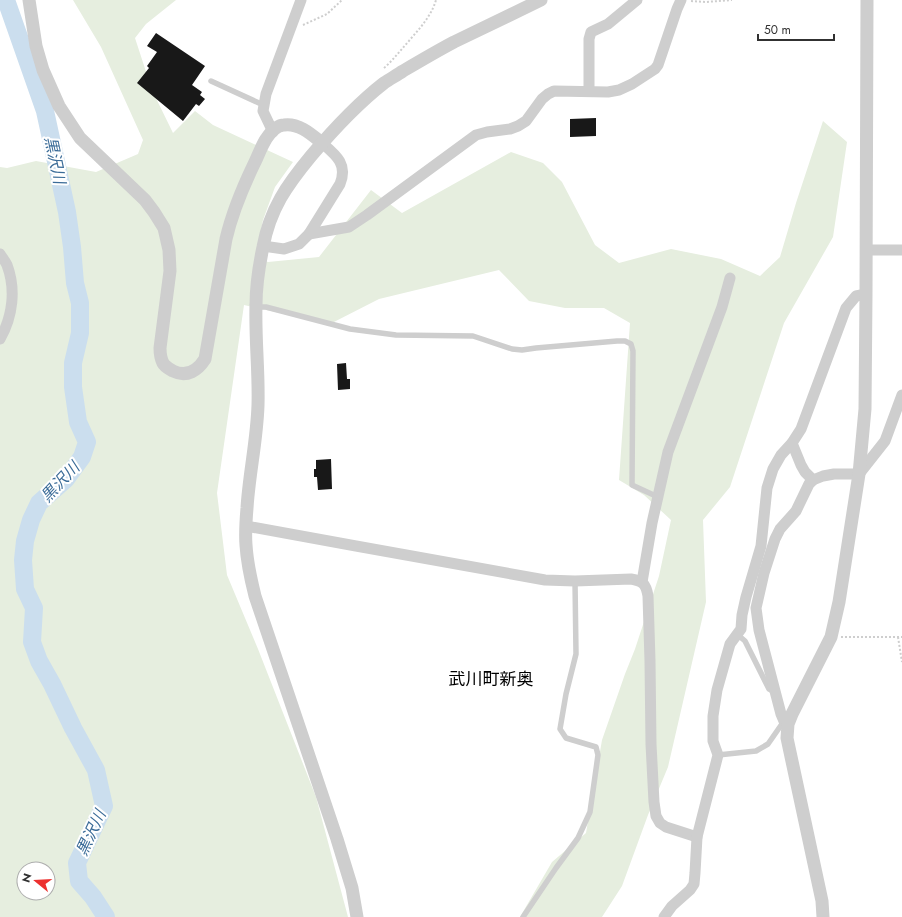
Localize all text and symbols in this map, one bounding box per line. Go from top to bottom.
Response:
scale bar [758,16,834,42]
text: 50 m [764,21,791,39]
water label: 黒沢川 [39,134,72,188]
water label: 黒沢川 [35,455,86,507]
district label: 武川町新奥 [449,667,534,691]
water label: 黒沢川 [70,805,112,860]
north arrow [16,861,56,901]
text: N [18,871,35,885]

